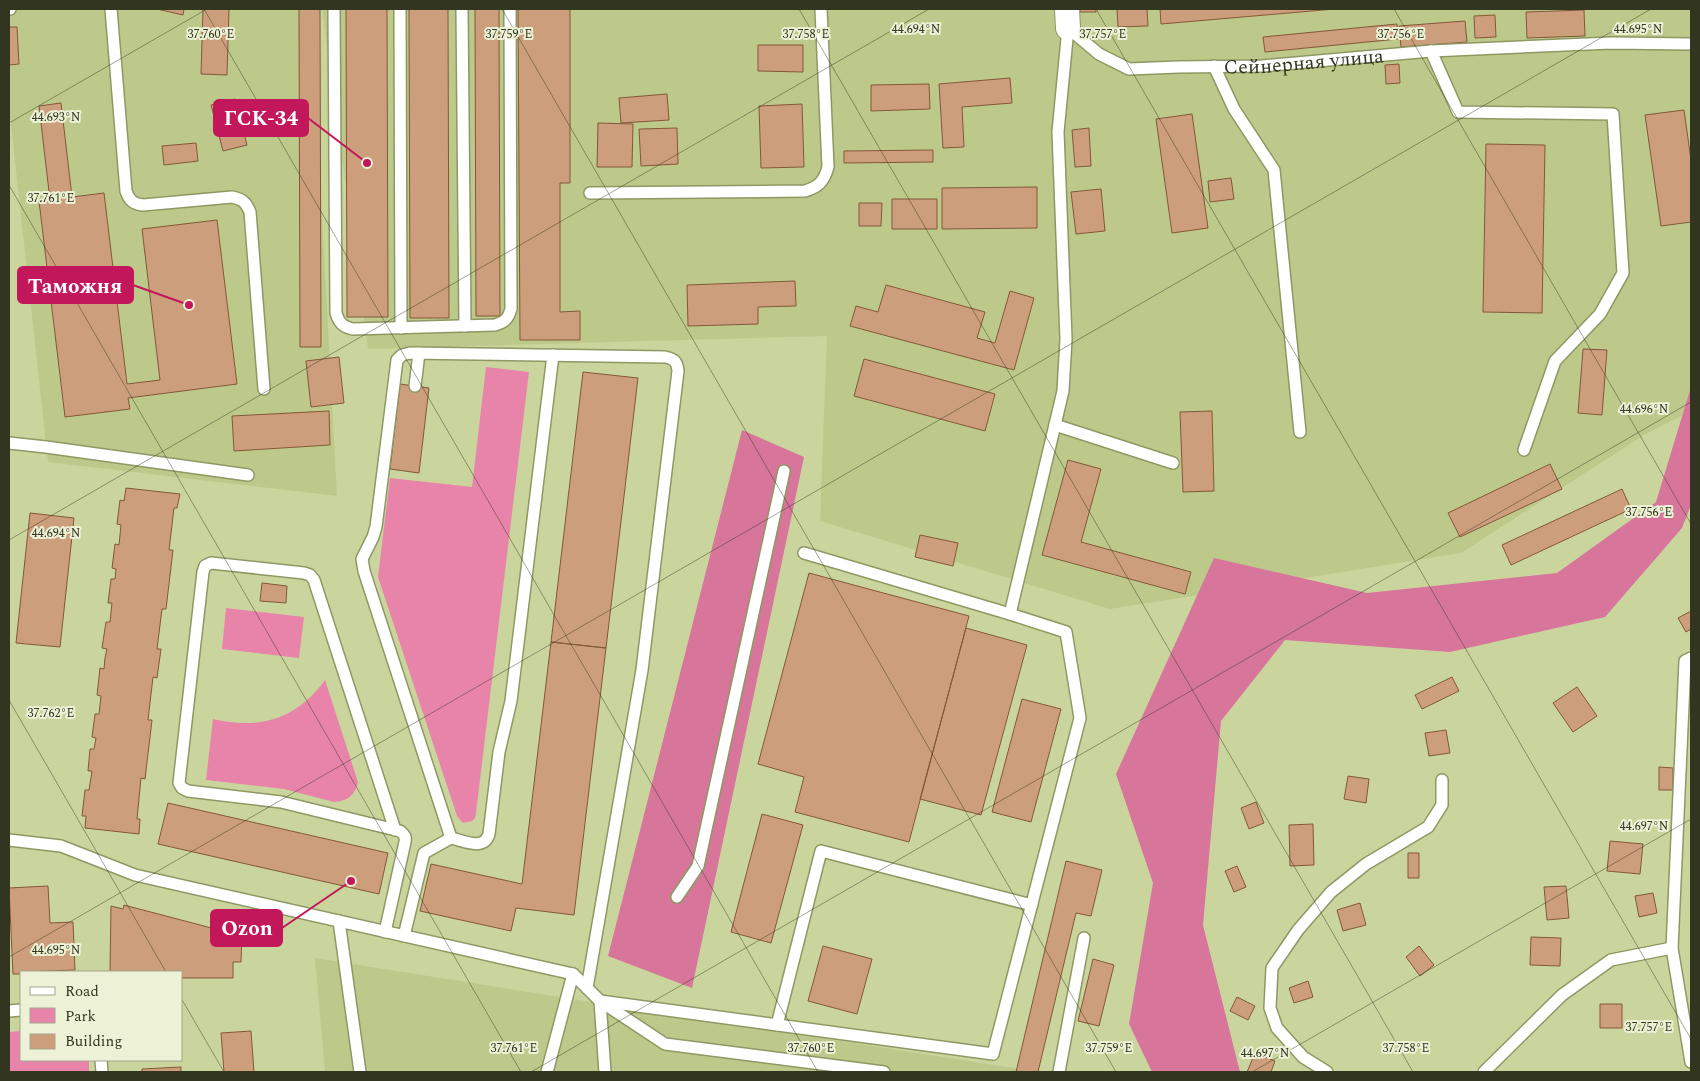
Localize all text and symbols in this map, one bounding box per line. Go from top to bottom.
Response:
text: 44.694°N [892,20,940,39]
text: 44.695°N [1614,20,1662,39]
text: 37.760°E [188,25,234,44]
text: 37.759°E [486,25,532,44]
text: 37.758°E [783,25,829,44]
text: 37.757°E [1080,25,1126,44]
text: 37.756°E [1378,25,1424,44]
street label: Сейнерная улица [1224,41,1385,82]
callout: ГСК-34 [214,100,308,136]
text: ГСК-34 [224,103,298,135]
text: 44.693°N [32,108,80,127]
text: 37.761°E [28,189,74,208]
callout: Таможня [18,267,133,303]
text: Таможня [28,271,122,303]
text: 44.696°N [1620,400,1668,419]
text: 37.756°E [1626,503,1672,522]
text: 44.694°N [32,524,80,543]
text: 37.762°E [28,704,74,723]
text: 44.697°N [1620,817,1668,836]
callout: Ozon [211,910,282,946]
text: Ozon [221,913,273,945]
text: 44.695°N [32,941,80,960]
legend [20,971,182,1061]
text: Road [65,980,99,1003]
text: Park [65,1005,96,1028]
text: 37.757°E [1626,1018,1672,1037]
text: Building [65,1030,122,1053]
text: 37.761°E [491,1039,537,1058]
text: 37.760°E [788,1039,834,1058]
text: 37.759°E [1086,1039,1132,1058]
text: 37.758°E [1383,1039,1429,1058]
text: 44.697°N [1241,1044,1289,1063]

